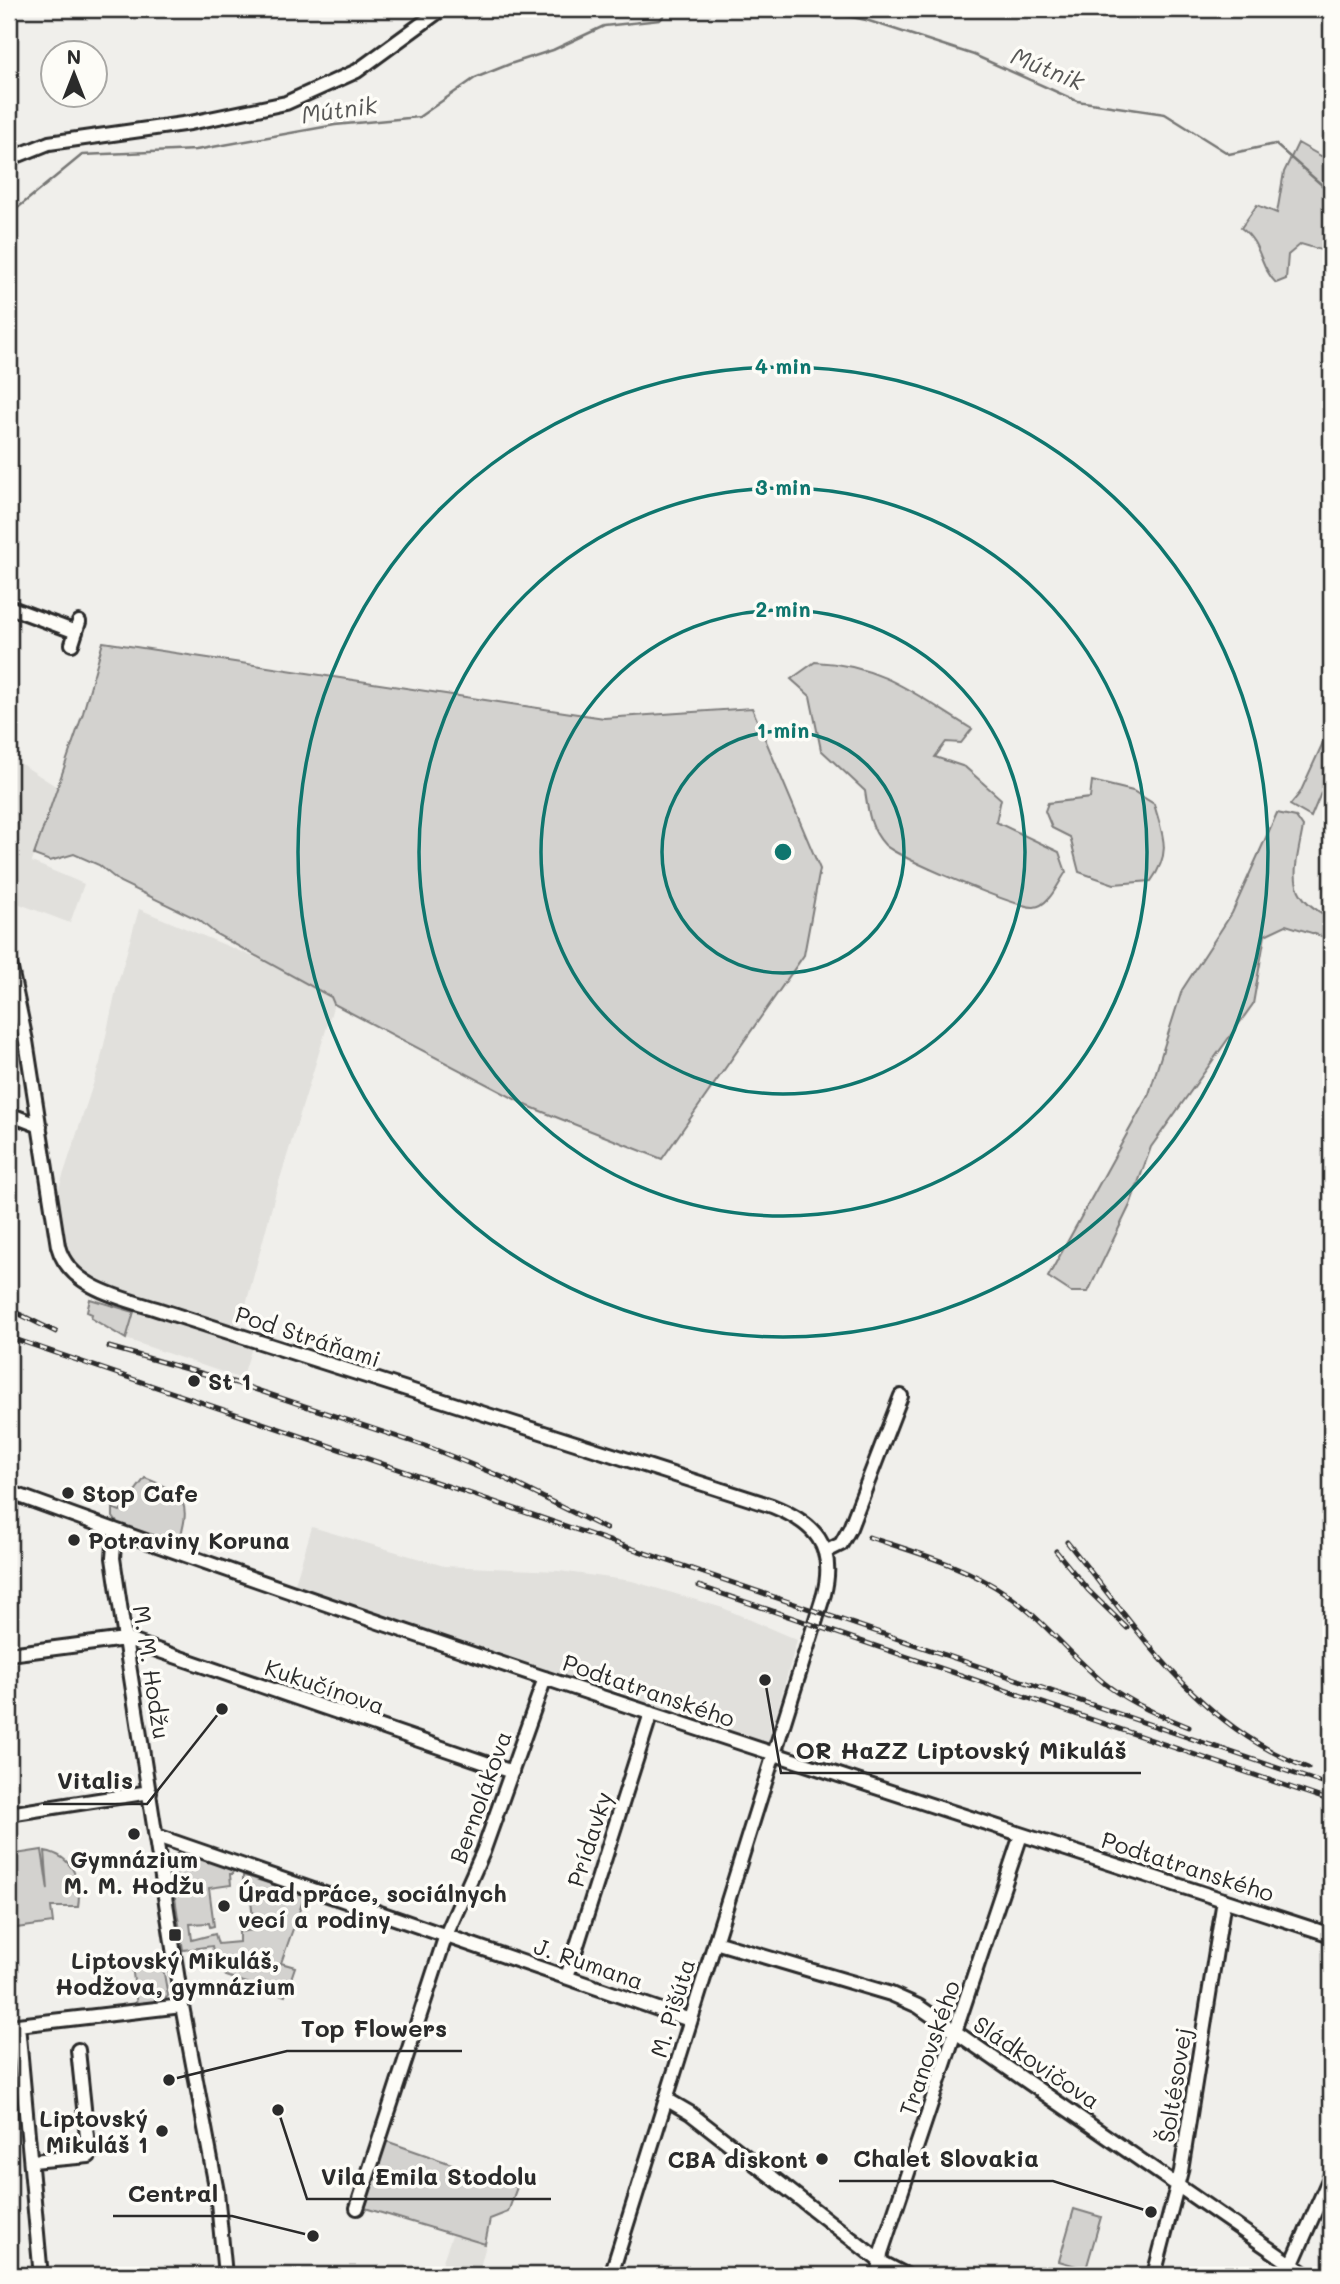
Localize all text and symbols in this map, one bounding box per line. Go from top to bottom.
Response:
north arrow [38,38,108,108]
water label: Mútnik [1007,39,1090,97]
text: N [67,44,81,69]
water label: Mútnik [299,88,380,130]
text: 4 min [755,352,811,379]
text: 3 min [755,473,811,500]
text: 2 min [755,595,811,622]
text: 1 min [757,716,809,743]
centre of rings [771,840,795,864]
street label: Pod Stráňami [232,1298,384,1374]
place label: St 1 [208,1366,251,1396]
marker: St 1 [186,1373,202,1389]
place label: Stop Cafe [82,1478,198,1508]
marker: Stop Cafe [60,1485,76,1501]
place label: Potraviny Koruna [88,1525,290,1555]
marker: Potraviny Koruna [66,1532,82,1548]
street label: M. M. Hodžu [127,1603,177,1741]
street label: Podtatranského [559,1647,739,1733]
street label: Kukučínova [261,1651,389,1721]
street label: Bernolákova [442,1727,518,1867]
callout: OR HaZZ Liptovský Mikuláš [781,1728,1141,1773]
text: OR HaZZ Liptovský Mikuláš [795,1734,1127,1765]
callout: Vitalis [43,1759,147,1804]
text: Vitalis [57,1764,133,1795]
street label: Prídavky [560,1788,618,1890]
street label: Podtatranského [1098,1824,1278,1908]
marker: Gymnázium M. M. Hodžu [126,1826,142,1842]
place label: Gymnázium M. M. Hodžu [63,1844,205,1900]
place label: Úrad práce, sociálnych vecí a rodiny [238,1878,507,1934]
marker: Úrad práce, sociálnych vecí a rodiny [216,1898,232,1914]
marker: Liptovský Mikuláš, Hodžova, gymnázium [167,1927,183,1943]
street label: J. Rumana [530,1930,648,1996]
place label: Liptovský Mikuláš, Hodžova, gymnázium [55,1945,295,2001]
street label: M. Pišúta [643,1955,701,2061]
street label: Tranovského [892,1976,966,2120]
callout: Top Flowers [287,2006,462,2051]
street label: Sládkovičova [968,2009,1106,2115]
text: Top Flowers [301,2012,447,2043]
street label: Šoltésovej [1150,2025,1198,2145]
place label: Liptovský Mikuláš 1 [39,2103,148,2159]
marker: Liptovský Mikuláš 1 [154,2123,170,2139]
callout: Chalet Slovakia [839,2136,1053,2181]
text: Chalet Slovakia [853,2142,1039,2173]
place label: CBA diskont [667,2144,808,2174]
marker: CBA diskont [814,2151,830,2167]
callout: Vila Emila Stodolu [307,2154,551,2199]
text: Vila Emila Stodolu [321,2160,537,2191]
callout: Central [113,2171,232,2216]
text: Central [128,2177,218,2208]

